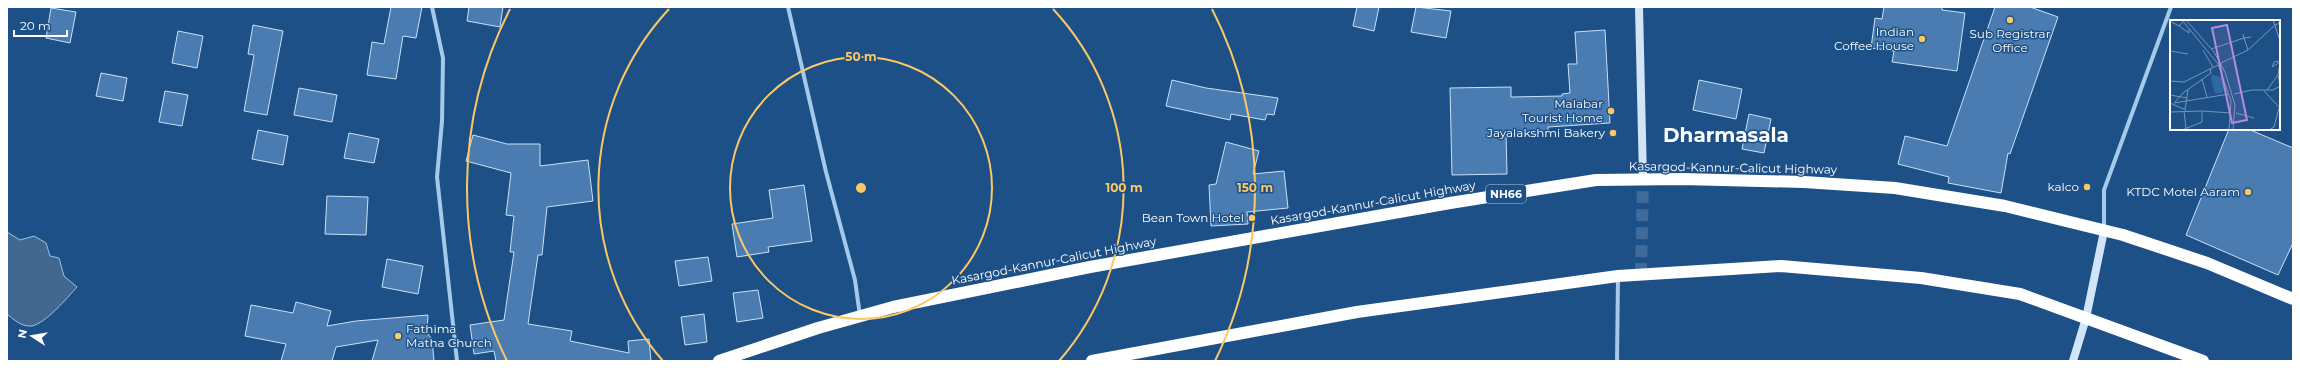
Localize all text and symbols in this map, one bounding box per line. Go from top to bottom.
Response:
scale bar [14,12,67,38]
marker: Sub Registrar Office [2005,15,2015,25]
text: 20 m [20,18,51,33]
inset map [2170,20,2280,130]
place label: Indian Coffee House [1834,24,1914,53]
place label: Sub Registrar Office [1969,26,2051,55]
marker: Indian Coffee House [1917,34,1927,44]
text: 50 m [845,49,877,64]
place label: Malabar Tourist Home [1522,96,1603,125]
marker: Malabar Tourist Home [1606,106,1616,116]
district label: Dharmasala [1663,123,1789,147]
place label: Jayalakshmi Bakery [1486,125,1605,140]
marker: Jayalakshmi Bakery [1608,128,1618,138]
street label: Kasargod-Kannur-Calicut Highway [1629,158,1838,177]
street label: Kasargod-Kannur-Calicut Highway [1269,177,1477,228]
place label: kalco [2047,179,2079,194]
text: 100 m [1106,180,1142,195]
text: 150 m [1237,180,1273,195]
centre of rings [854,181,868,195]
marker: kalco [2082,182,2092,192]
place label: KTDC Motel Aaram [2126,184,2240,199]
road number: NH66 [1486,185,1526,203]
marker: KTDC Motel Aaram [2243,187,2253,197]
place label: Bean Town Hotel [1142,210,1244,225]
marker: Bean Town Hotel [1247,213,1257,223]
street label: Kasargod-Kannur-Calicut Highway [950,233,1158,288]
north arrow [12,316,52,356]
place label: Fathima Matha Church [406,321,492,350]
text: N [14,328,30,340]
marker: Fathima Matha Church [393,331,403,341]

